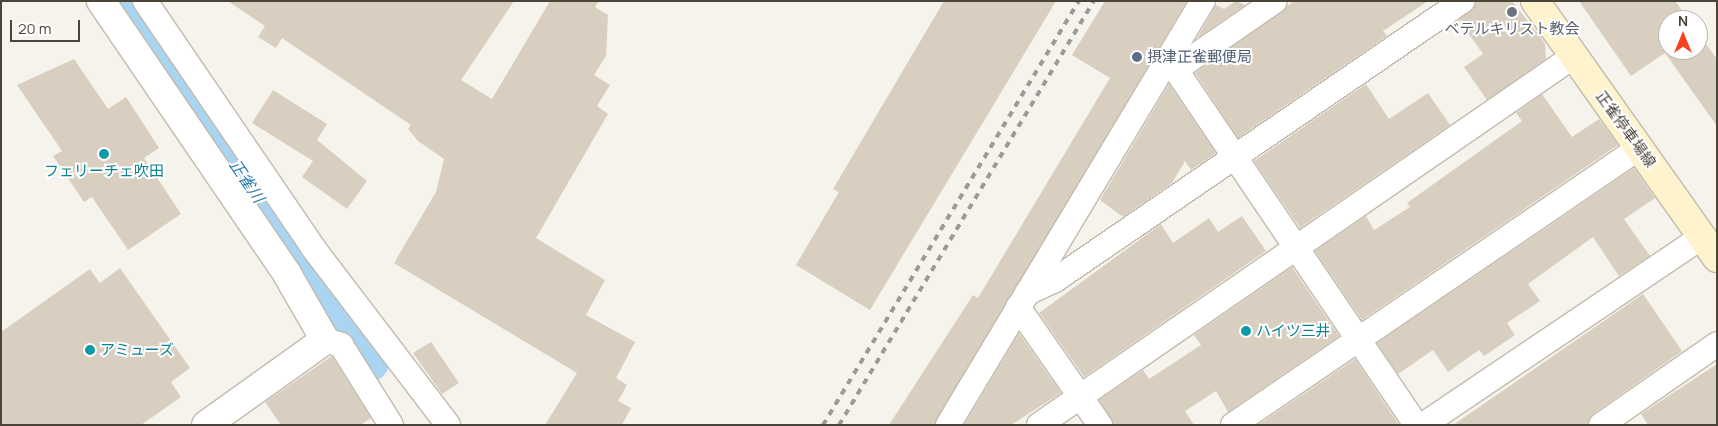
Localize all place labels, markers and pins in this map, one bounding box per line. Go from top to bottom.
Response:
marker: ベテルキリスト教会 [1506,6,1518,18]
place label: ベテルキリスト教会 [1445,20,1579,38]
place label: 摂津正雀郵便局 [1147,48,1252,66]
marker: 摂津正雀郵便局 [1131,51,1143,63]
marker: フェリーチェ吹田 [98,148,110,160]
place label: フェリーチェ吹田 [44,162,164,180]
place label: ハイツ三井 [1256,322,1331,340]
marker: ハイツ三井 [1240,325,1252,337]
place label: アミューズ [100,341,175,359]
marker: アミューズ [84,344,96,356]

